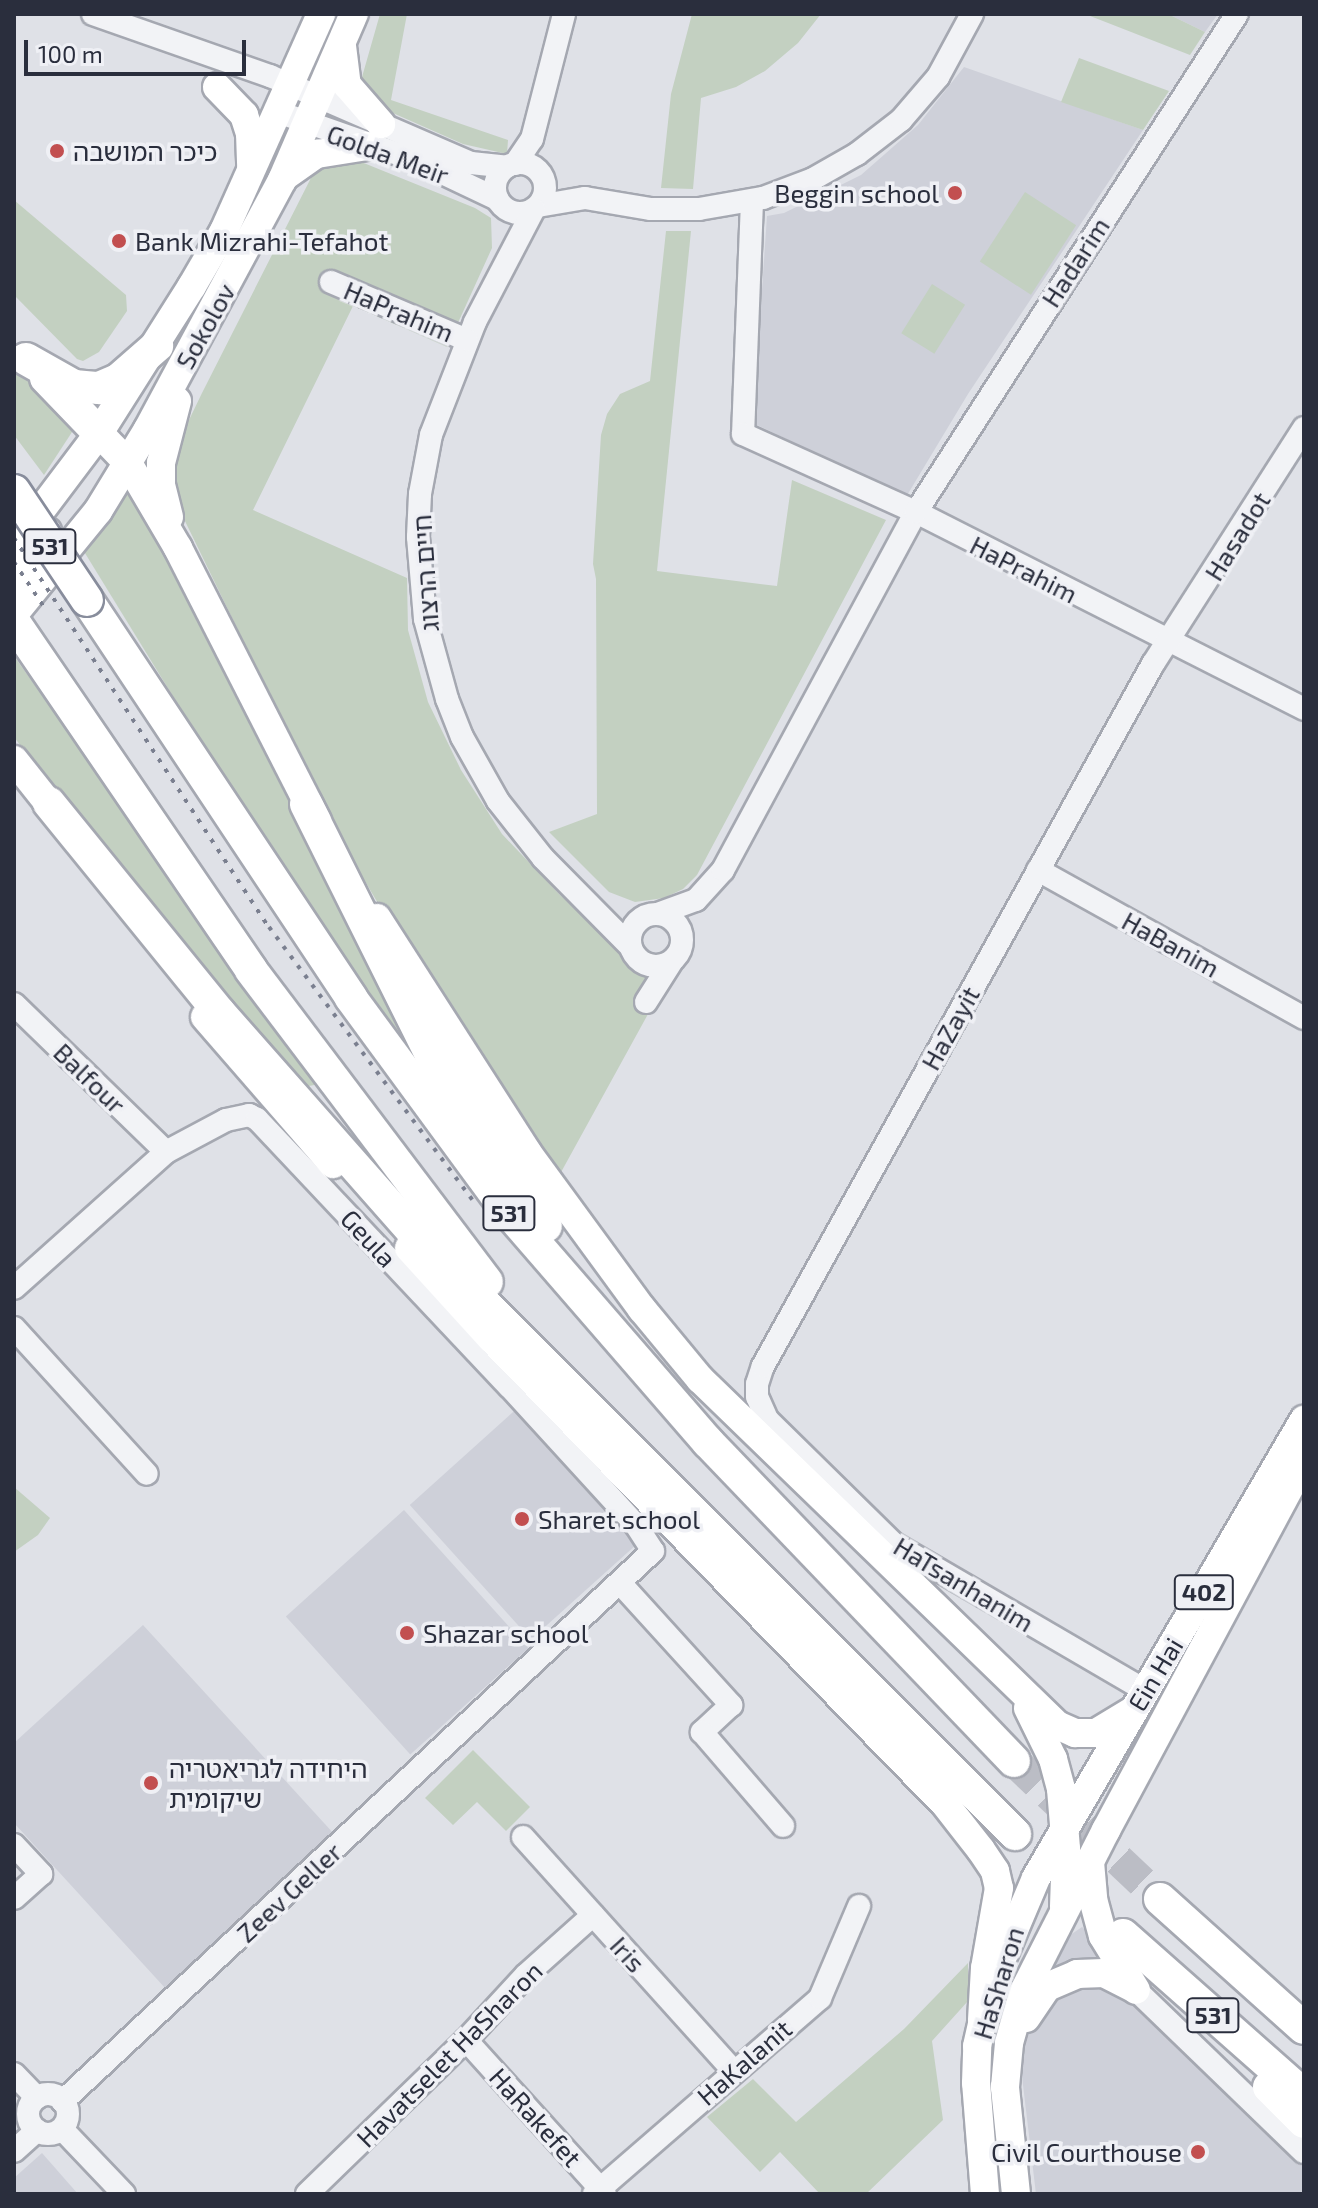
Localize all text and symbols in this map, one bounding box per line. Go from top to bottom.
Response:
scale bar [28,24,250,74]
text: 100 m [38,39,103,68]
street label: Golda Meir [323,118,453,190]
place label: כיכר המושבה [73,135,217,167]
marker: כיכר המושבה [48,142,66,160]
place label: Beggin school [774,177,939,209]
marker: Beggin school [946,184,964,202]
street label: Hadarim [1035,211,1115,313]
place label: Bank Mizrahi-Tefahot [135,225,389,257]
marker: Bank Mizrahi-Tefahot [110,232,128,250]
street label: HaPrahim [340,274,458,348]
street label: Sokolov [169,278,241,374]
street label: Hasadot [1198,486,1276,586]
street label: חיים הרצוג [405,513,445,633]
road number: 531 [22,526,78,566]
street label: HaPrahim [965,529,1083,609]
street label: HaBanim [1117,905,1225,983]
street label: HaZayit [914,981,986,1075]
street label: Balfour [48,1036,132,1120]
road number: 531 [481,1193,537,1233]
street label: Geula [335,1203,403,1273]
place label: Sharet school [538,1503,700,1535]
marker: Sharet school [513,1510,531,1528]
street label: HaTsanhanim [888,1530,1040,1638]
road number: 402 [1172,1572,1236,1612]
place label: Shazar school [423,1617,589,1649]
marker: Shazar school [398,1624,416,1642]
street label: Ein Hai [1121,1632,1189,1716]
place label: היחידה לגריאטריה שיקומית [169,1752,367,1814]
marker: היחידה לגריאטריה שיקומית [140,1772,162,1794]
street label: Zeev Geller [230,1835,348,1949]
street label: HaSharon [966,1923,1030,2043]
street label: Iris [604,1930,652,1978]
street label: Havatselet HaSharon [350,1955,548,2153]
road number: 531 [1185,1995,1241,2035]
street label: HaKalanit [690,2013,798,2111]
street label: HaRakefet [483,2061,589,2173]
place label: Civil Courthouse [990,2136,1182,2168]
marker: Civil Courthouse [1189,2143,1207,2161]

